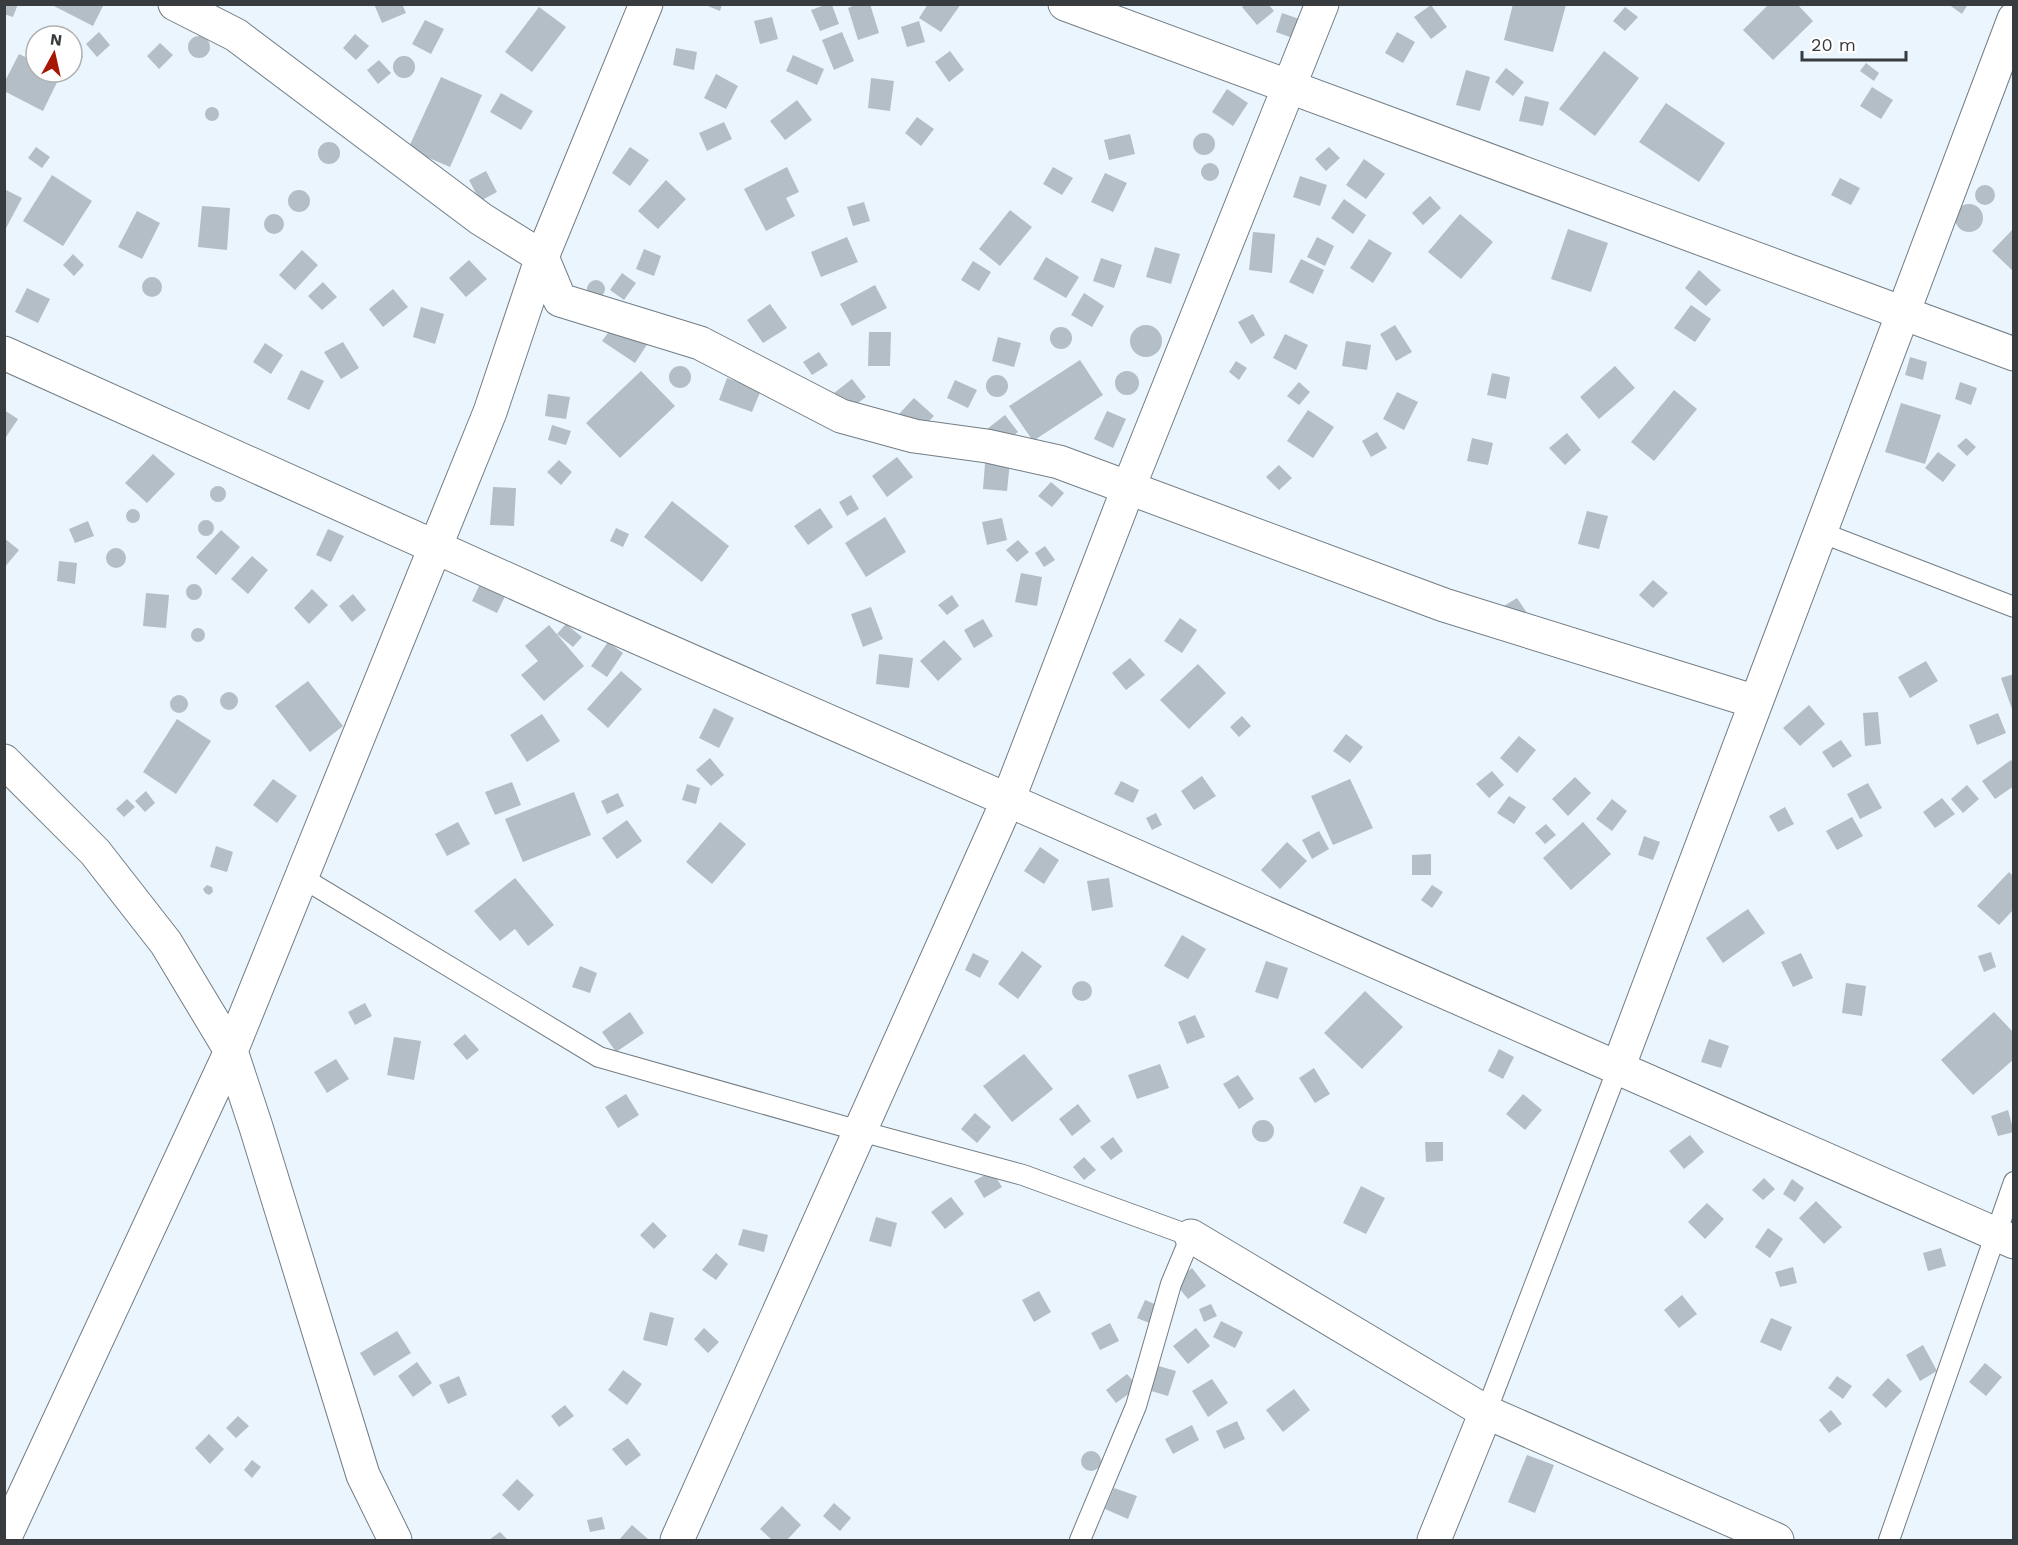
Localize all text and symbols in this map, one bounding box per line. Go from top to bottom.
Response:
north arrow [24,24,84,84]
scale bar [1802,24,1906,62]
text: N [49,29,63,50]
text: 20 m [1811,34,1856,55]

